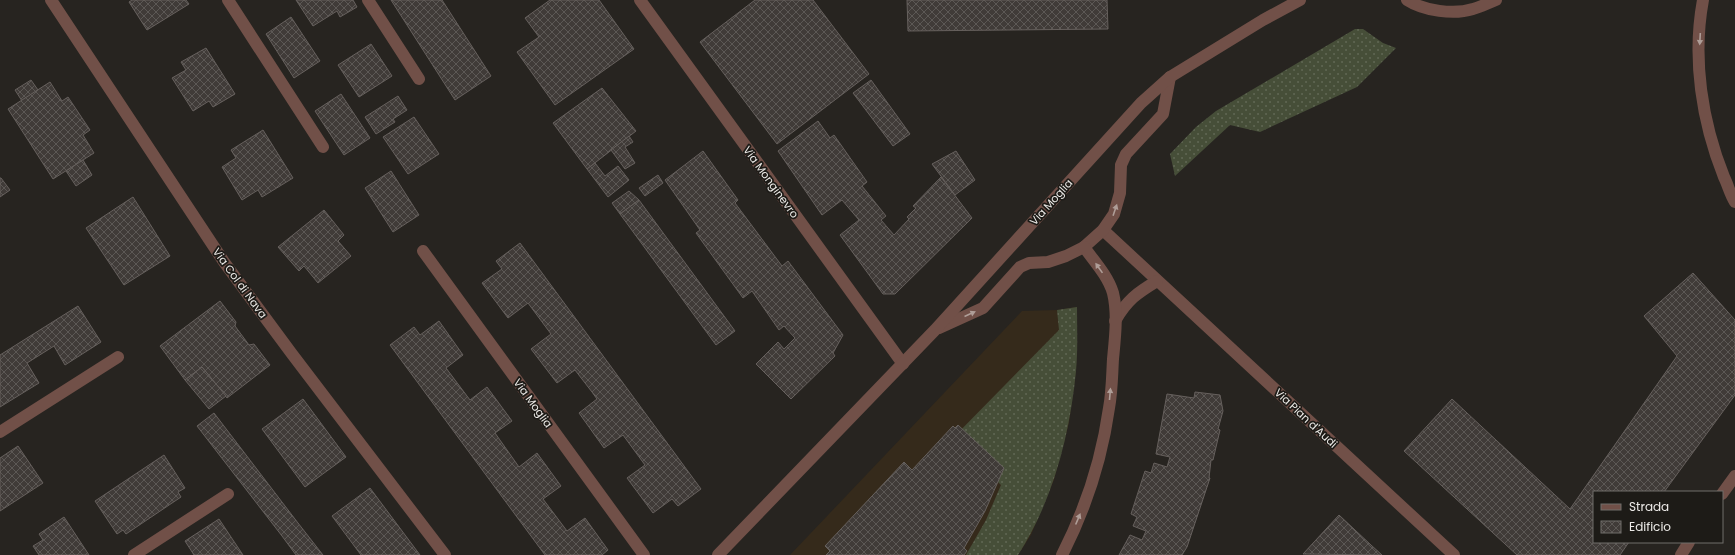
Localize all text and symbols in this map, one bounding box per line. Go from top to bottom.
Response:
one-way arrow [1696,33,1703,45]
street label: Via Monginevro [739,143,803,221]
street label: Via Moglia [1026,175,1076,229]
one-way arrow [1112,204,1118,216]
street label: Via Col di Nava [209,245,271,321]
one-way arrow [1095,262,1103,273]
one-way arrow [965,310,977,316]
street label: Via Moglia [510,375,556,431]
street label: Via Pian d'Audi [1271,385,1341,452]
one-way arrow [1107,388,1114,400]
legend [1593,491,1723,543]
text: Strada [1629,498,1669,515]
one-way arrow [1075,513,1081,525]
text: Edificio [1629,518,1671,535]

